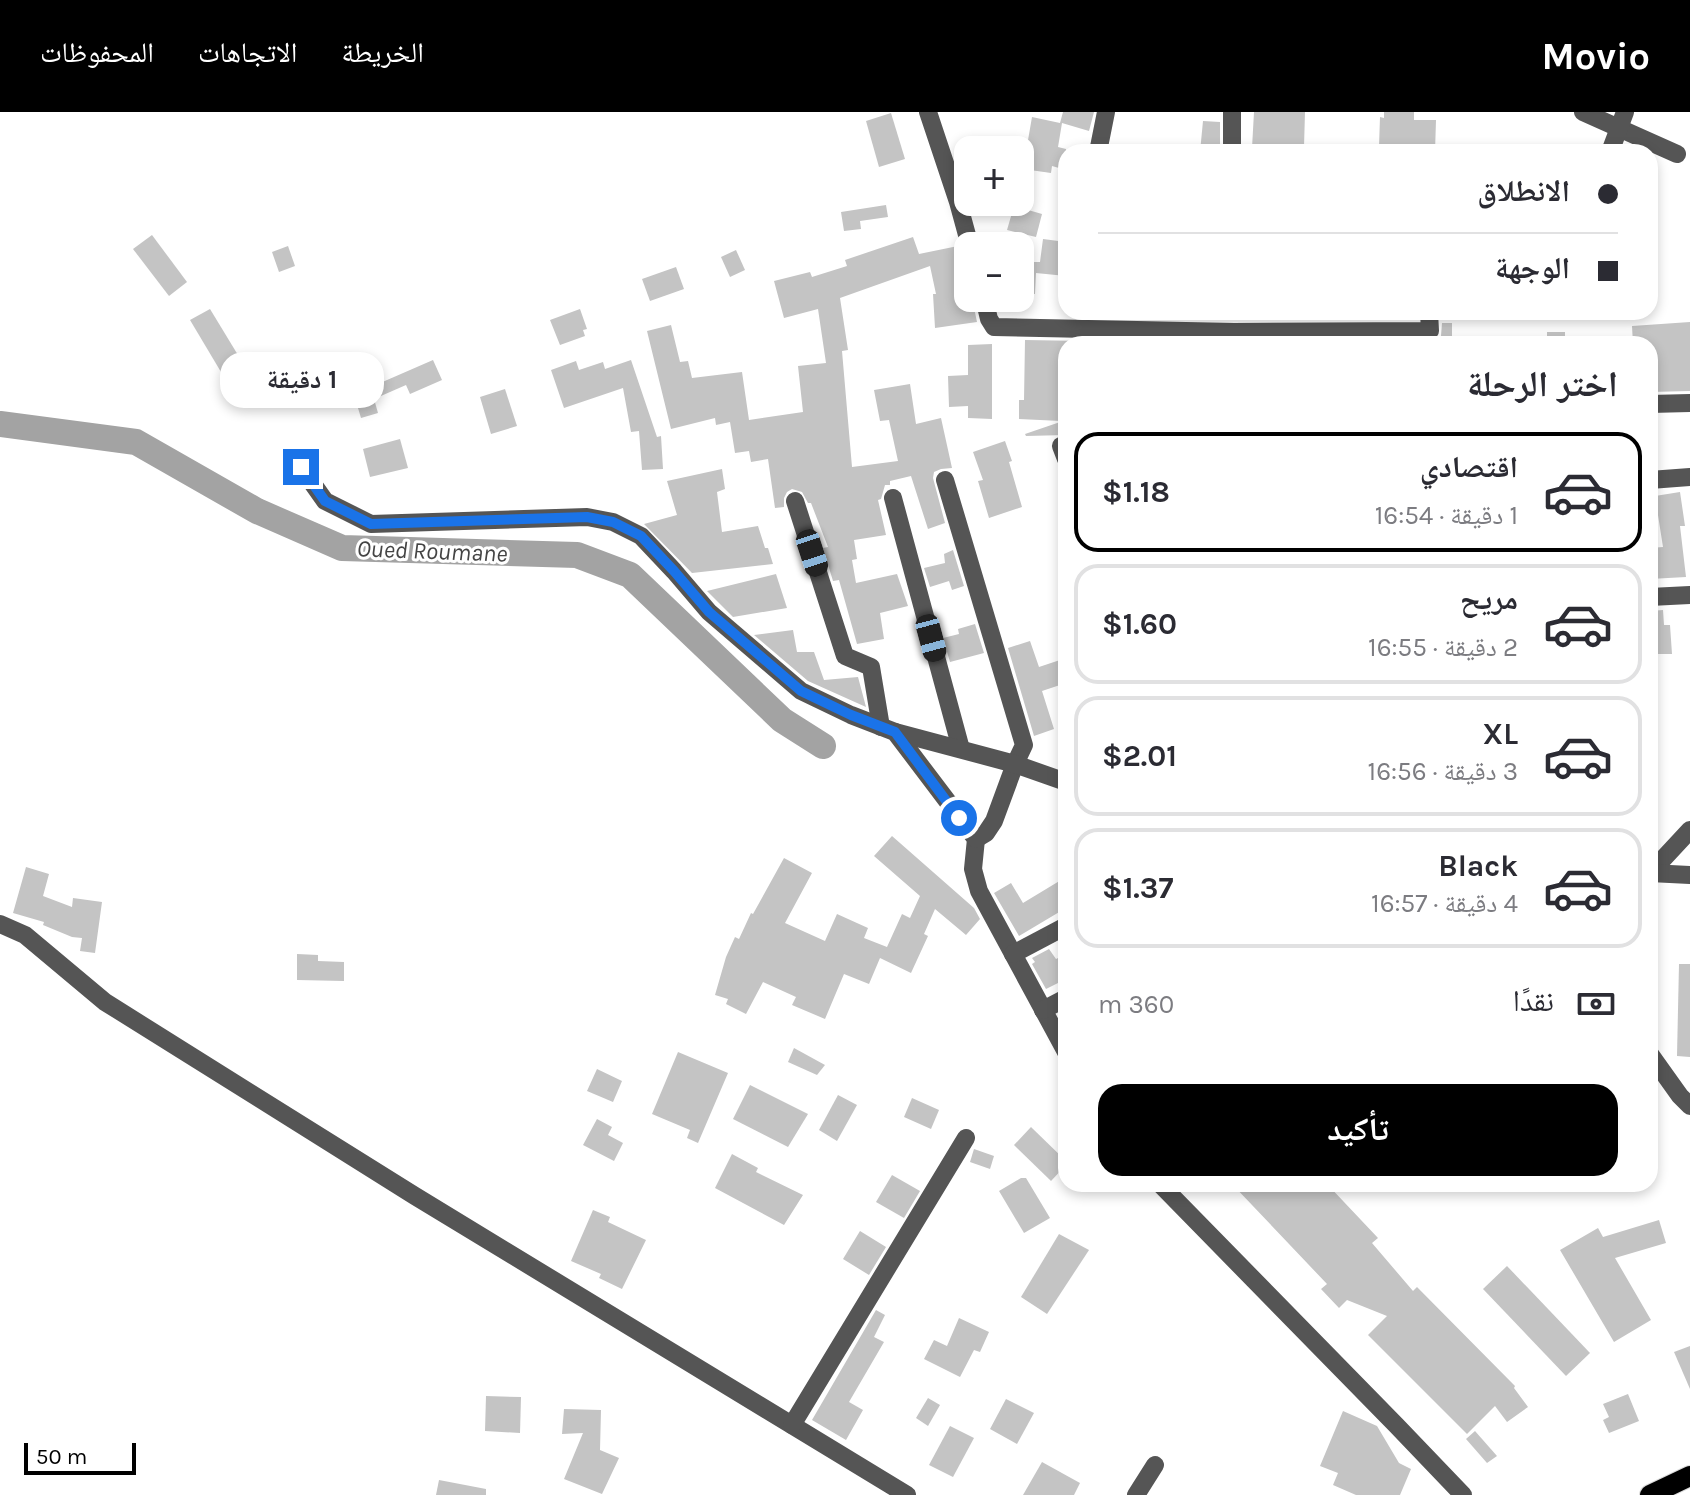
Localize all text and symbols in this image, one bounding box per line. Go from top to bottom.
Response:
text: Movio [1542,34,1650,79]
text: المحفوظات [40,36,154,69]
text: الاتجاهات [198,36,297,69]
text: الخريطة [341,36,424,69]
map controls [954,136,1034,312]
button: + [954,136,1034,216]
text: الانطلاق [1477,173,1570,209]
button: − [954,232,1034,312]
text: الوجهة [1495,250,1570,286]
callout: 1 دقيقة [219,351,383,407]
text: اختر الرحلة [1467,363,1618,405]
text: 1 دقيقة [267,364,337,395]
route end [283,449,319,485]
text: اقتصادي [1420,449,1518,485]
icon: car [1542,456,1614,528]
text: $1.18 [1102,474,1170,510]
text: 1 دقيقة · 16:54 [1375,500,1518,531]
car [793,526,831,580]
water label: Oued Roumane [356,534,508,568]
text: مريح [1460,581,1518,617]
icon: car [1542,588,1614,660]
text: $1.60 [1102,606,1177,642]
car [913,612,949,664]
text: 2 دقيقة · 16:55 [1368,632,1518,663]
text: XL [1483,716,1518,752]
icon: car [1542,720,1614,792]
text: $2.01 [1102,738,1177,774]
text: 3 دقيقة · 16:56 [1368,756,1518,787]
route start [941,800,977,836]
text: Black [1438,848,1518,884]
icon: car [1542,852,1614,924]
text: $1.37 [1102,870,1173,906]
text: 4 دقيقة · 16:57 [1371,888,1518,919]
icon: cash [1574,982,1618,1026]
text: نقدًا [1513,983,1554,1019]
text: 360 m [1098,989,1174,1020]
button: تأكيد [1098,1084,1618,1176]
scale bar [24,1439,136,1475]
text: 50 m [36,1444,87,1470]

